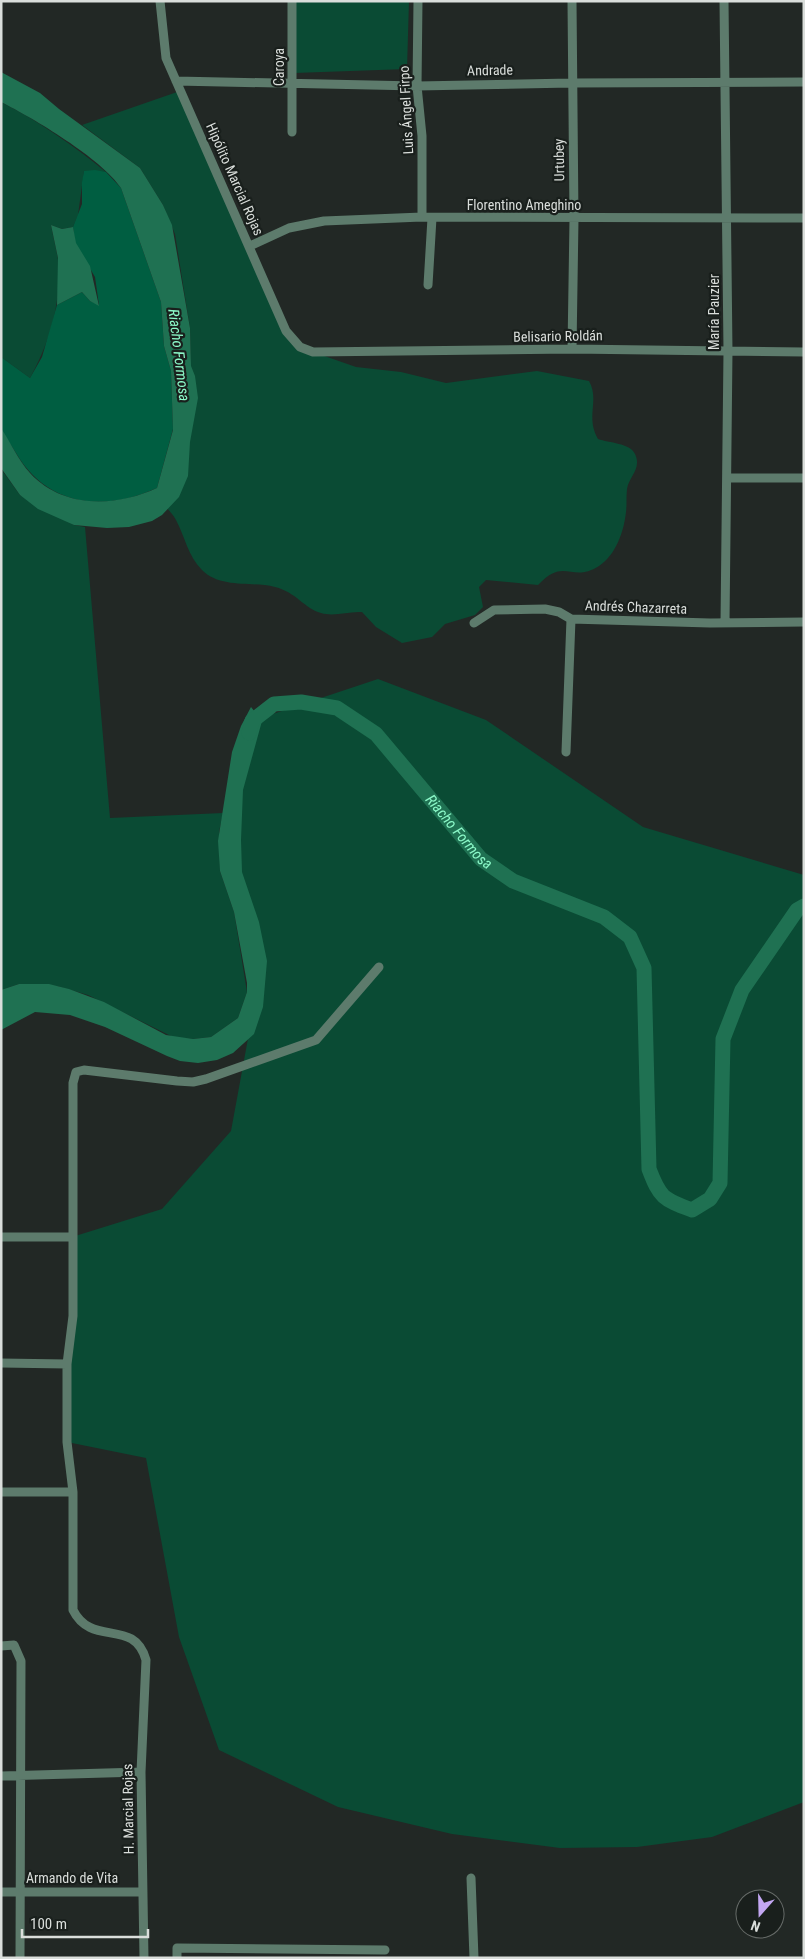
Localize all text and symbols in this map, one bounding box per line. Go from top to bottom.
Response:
street label: Caroya [271,48,287,86]
street label: Andrade [467,62,514,78]
street label: Luis Ángel Firpo [395,65,416,155]
street label: Hipólito Marcial Rojas [203,120,267,238]
street label: Urtubey [551,138,567,181]
street label: Florentino Ameghino [467,197,581,213]
street label: María Pauzier [706,274,722,350]
water label: Riacho Formosa [164,308,194,402]
street label: Belisario Roldán [513,327,603,345]
street label: Andrés Chazarreta [585,597,687,617]
water label: Riacho Formosa [422,791,496,873]
street label: H. Marcial Rojas [119,1764,137,1854]
street label: Armando de Vita [26,1870,118,1886]
north arrow [735,1889,785,1939]
scale bar [22,1906,149,1938]
text: 100 m [30,1915,67,1933]
text: N [749,1917,762,1935]

